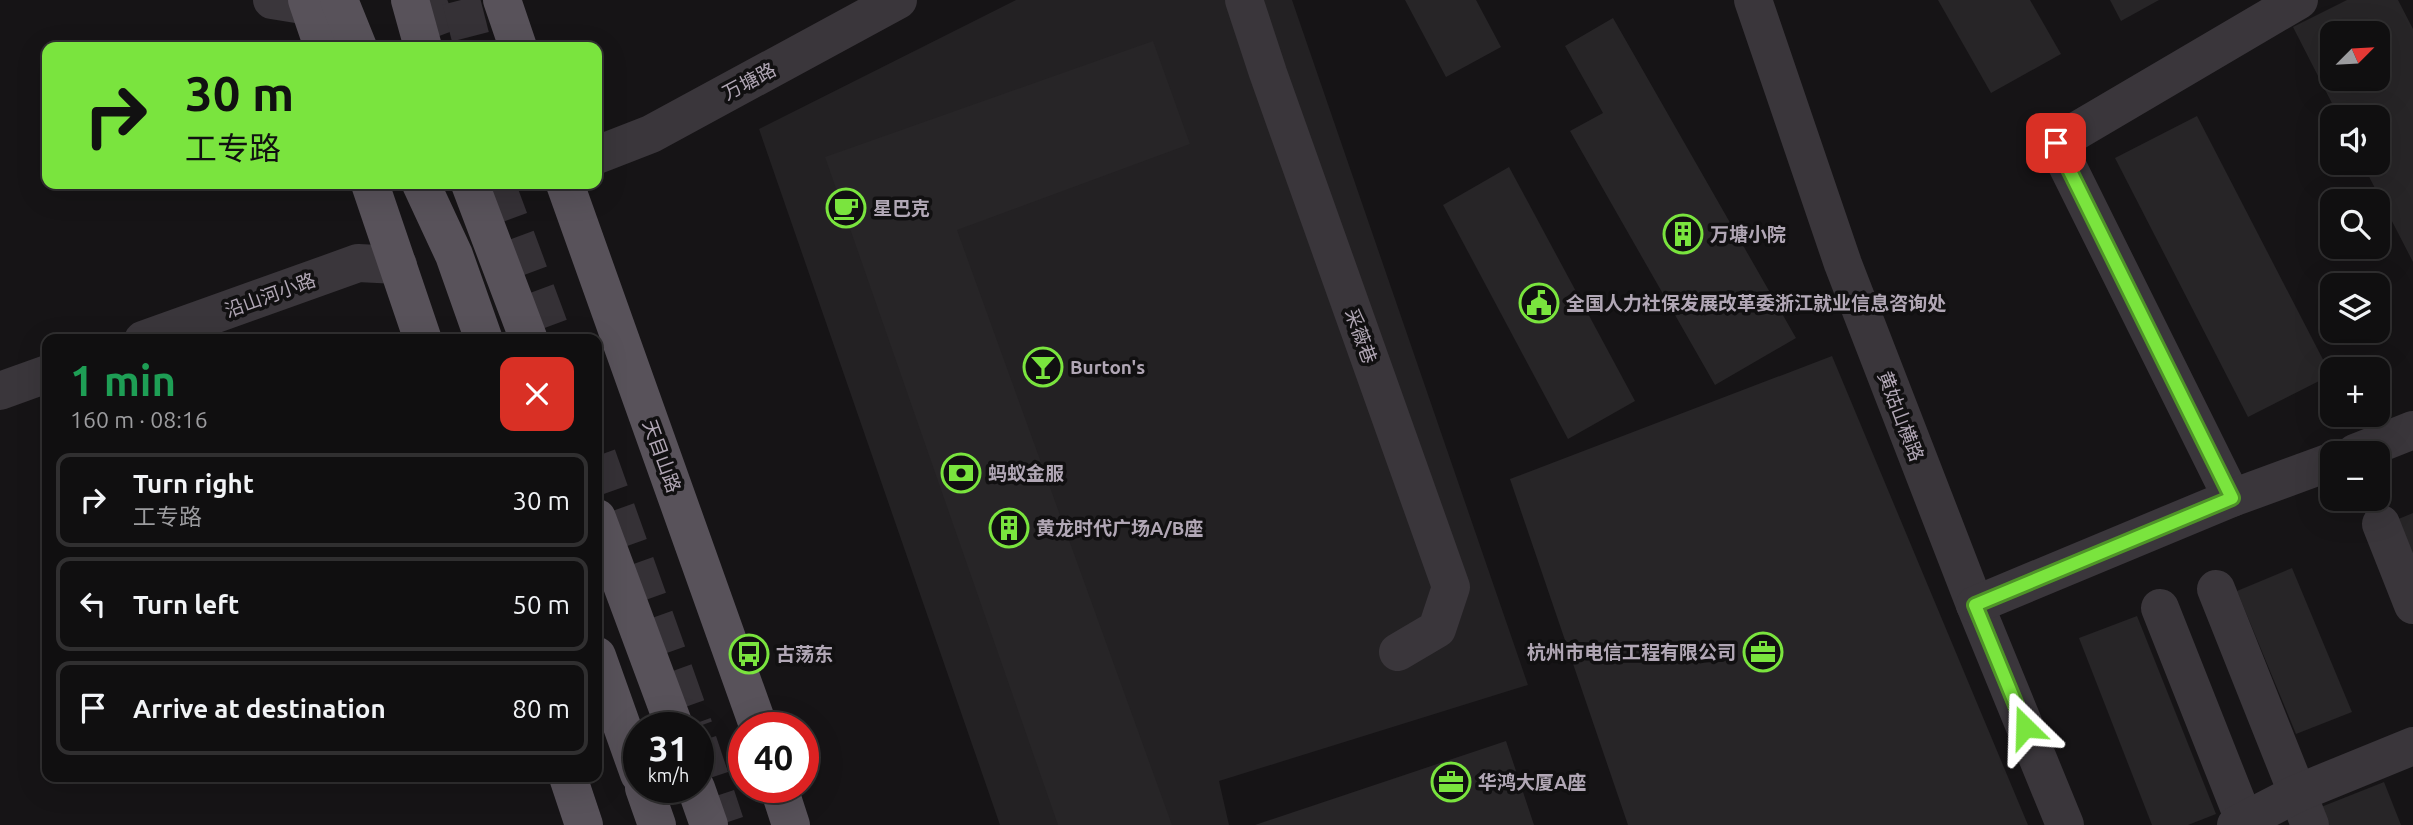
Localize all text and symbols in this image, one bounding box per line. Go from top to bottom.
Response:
north arrow [2320,21,2390,91]
map controls [2320,21,2390,511]
street label: 万塘路 [719,58,779,104]
text: 30 m [185,65,294,120]
icon: right [70,70,161,161]
button: sound [2320,105,2390,175]
pin [2026,113,2086,173]
icon: arrive [2037,124,2075,162]
text: 工专路 [185,130,281,166]
cafe icon: 星巴克 [825,187,867,229]
button: search [2320,189,2390,259]
place label: 星巴克 [873,197,930,219]
building icon: 万塘小院 [1662,213,1704,255]
place label: 万塘小院 [1710,223,1786,245]
street label: 沿山河小路 [222,268,318,322]
button: layers [2320,273,2390,343]
public building icon: 全国人力社保发展改革委浙江就业信息咨询处 [1518,282,1560,324]
place label: 全国人力社保发展改革委浙江就业信息咨询处 [1566,292,1946,314]
street label: 采薇巷 [1341,305,1381,367]
bar icon: Burton's [1022,346,1064,388]
place label: Burton's [1070,356,1145,378]
text: 1 min [70,357,176,404]
button: close [500,357,574,431]
button: + [2320,357,2390,427]
street label: 黄姑山横路 [1874,368,1928,464]
text: 160 m · 08:16 [70,407,208,432]
street label: 天目山路 [639,417,685,495]
button: − [2320,441,2390,511]
bank icon: 蚂蚁金服 [940,452,982,494]
place label: 蚂蚁金服 [988,462,1064,484]
text: Turn right [133,469,254,498]
icon: right [74,481,112,519]
text: 30 m [512,486,570,515]
text: 工专路 [133,504,202,529]
building icon: 黄龙时代广场A/B座 [988,507,1030,549]
place label: 黄龙时代广场A/B座 [1036,517,1203,539]
icon: left [74,585,112,623]
text: Turn left [133,590,239,619]
text: 50 m [512,590,570,619]
office icon: 杭州市电信工程有限公司 [1742,631,1784,673]
bus stop icon: 古荡东 [728,633,770,675]
place label: 杭州市电信工程有限公司 [1527,641,1736,663]
place label: 古荡东 [776,643,833,665]
icon: arrive [74,689,112,727]
position arrow [1988,690,2062,764]
text: Arrive at destination [133,694,386,723]
text: 80 m [512,694,570,723]
speed limit sign: 40 [728,712,819,803]
text: 31 [649,728,688,768]
office icon: 华鸿大厦A座 [1430,761,1472,803]
text: km/h [648,765,689,785]
place label: 华鸿大厦A座 [1478,771,1586,793]

